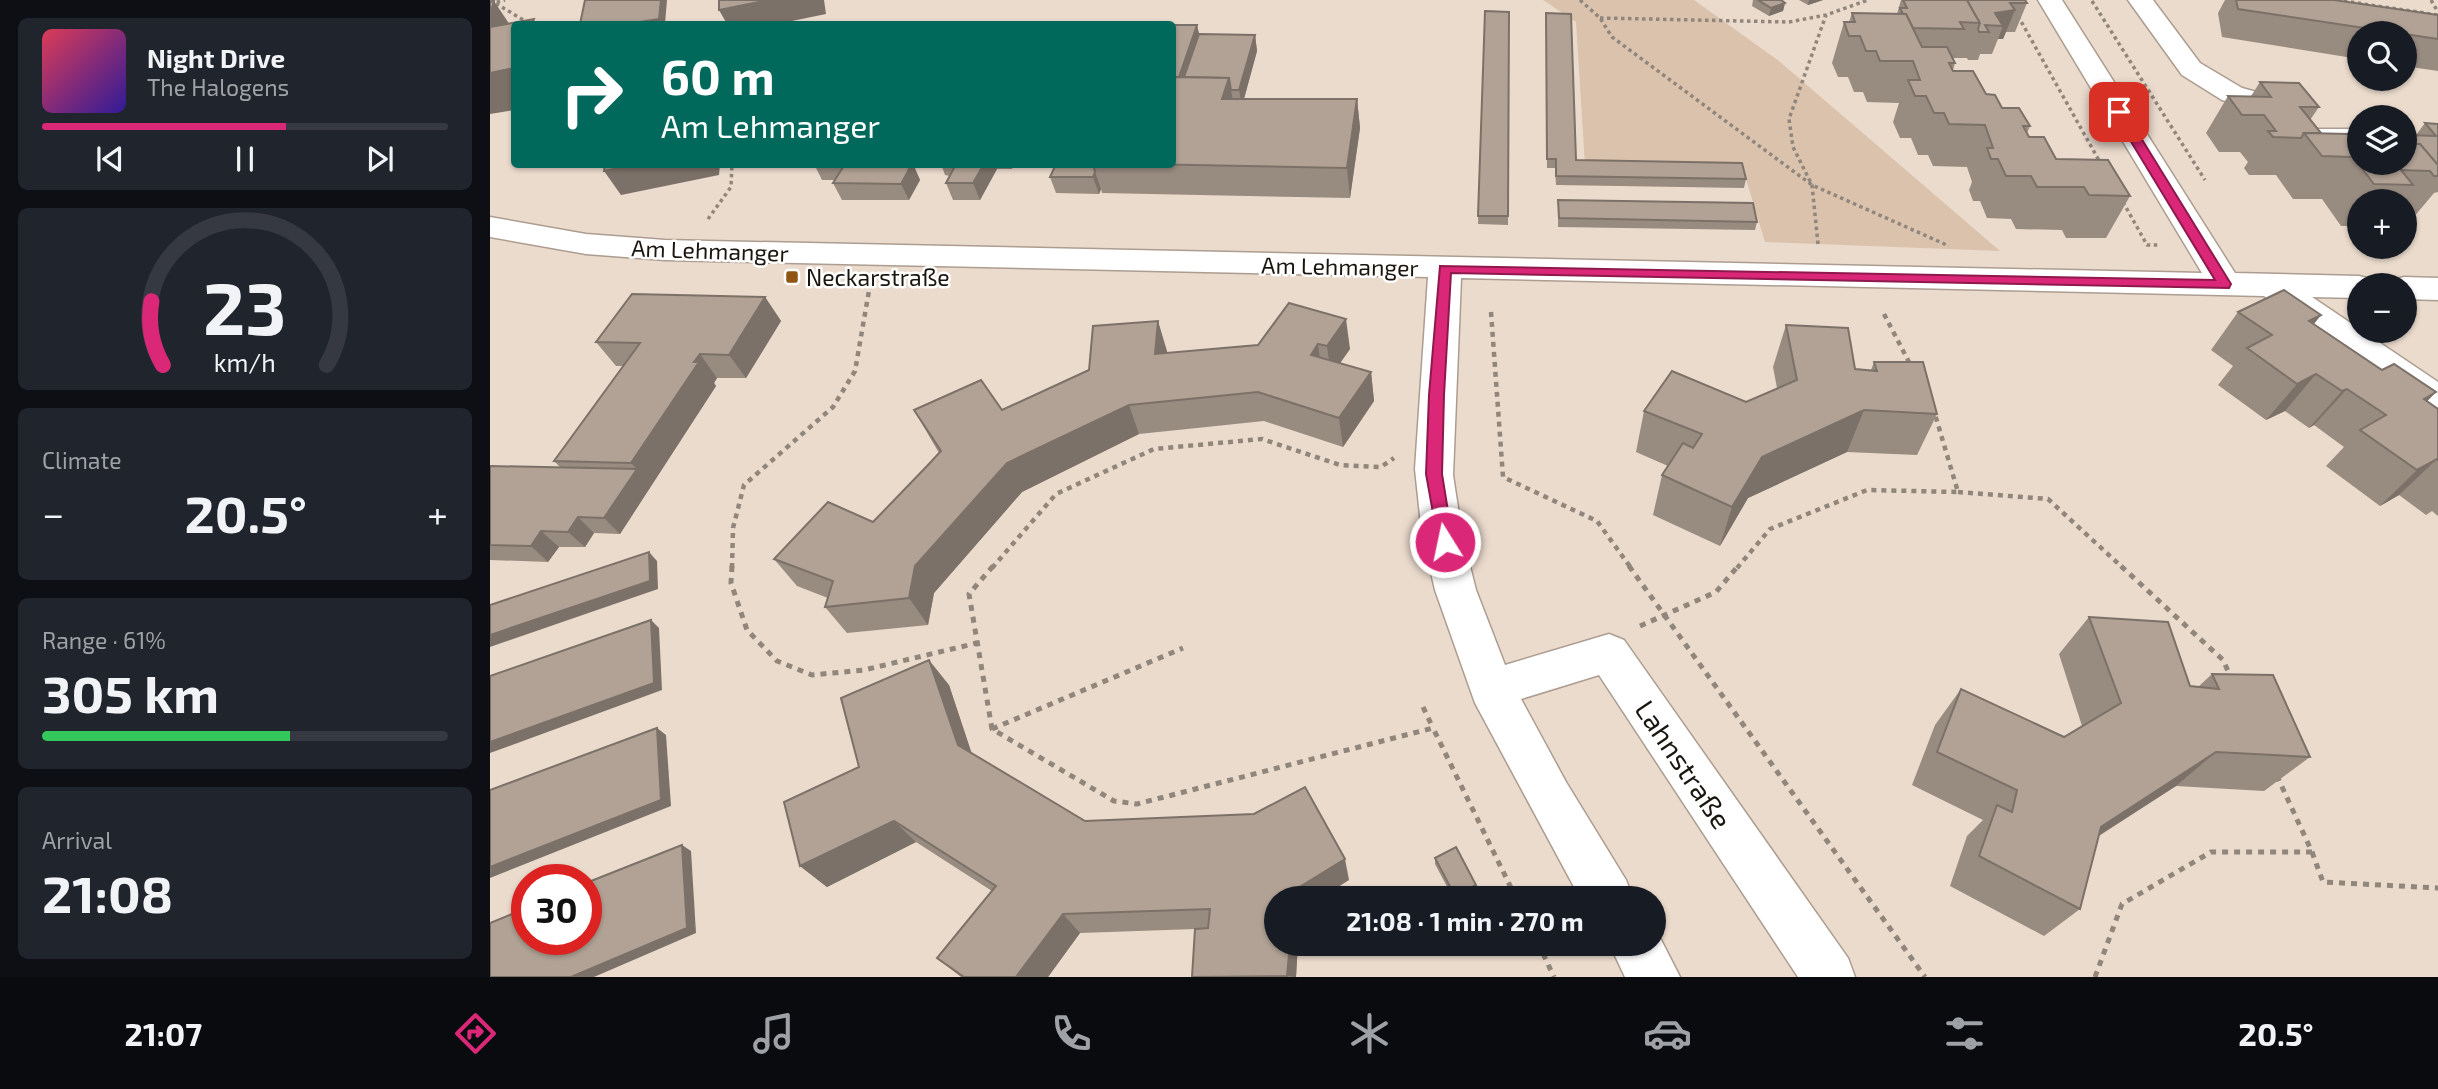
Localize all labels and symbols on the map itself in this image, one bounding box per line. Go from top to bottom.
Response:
pin [2089,82,2149,142]
street label: Am Lehmanger [631,233,789,267]
street label: Am Lehmanger [1261,251,1419,281]
place label: Neckarstraße [806,263,950,291]
marker: Neckarstraße [784,269,800,285]
position arrow [1408,505,1482,579]
street label: Lahnstraße [1629,693,1739,835]
speed limit sign: 30 [511,864,602,955]

